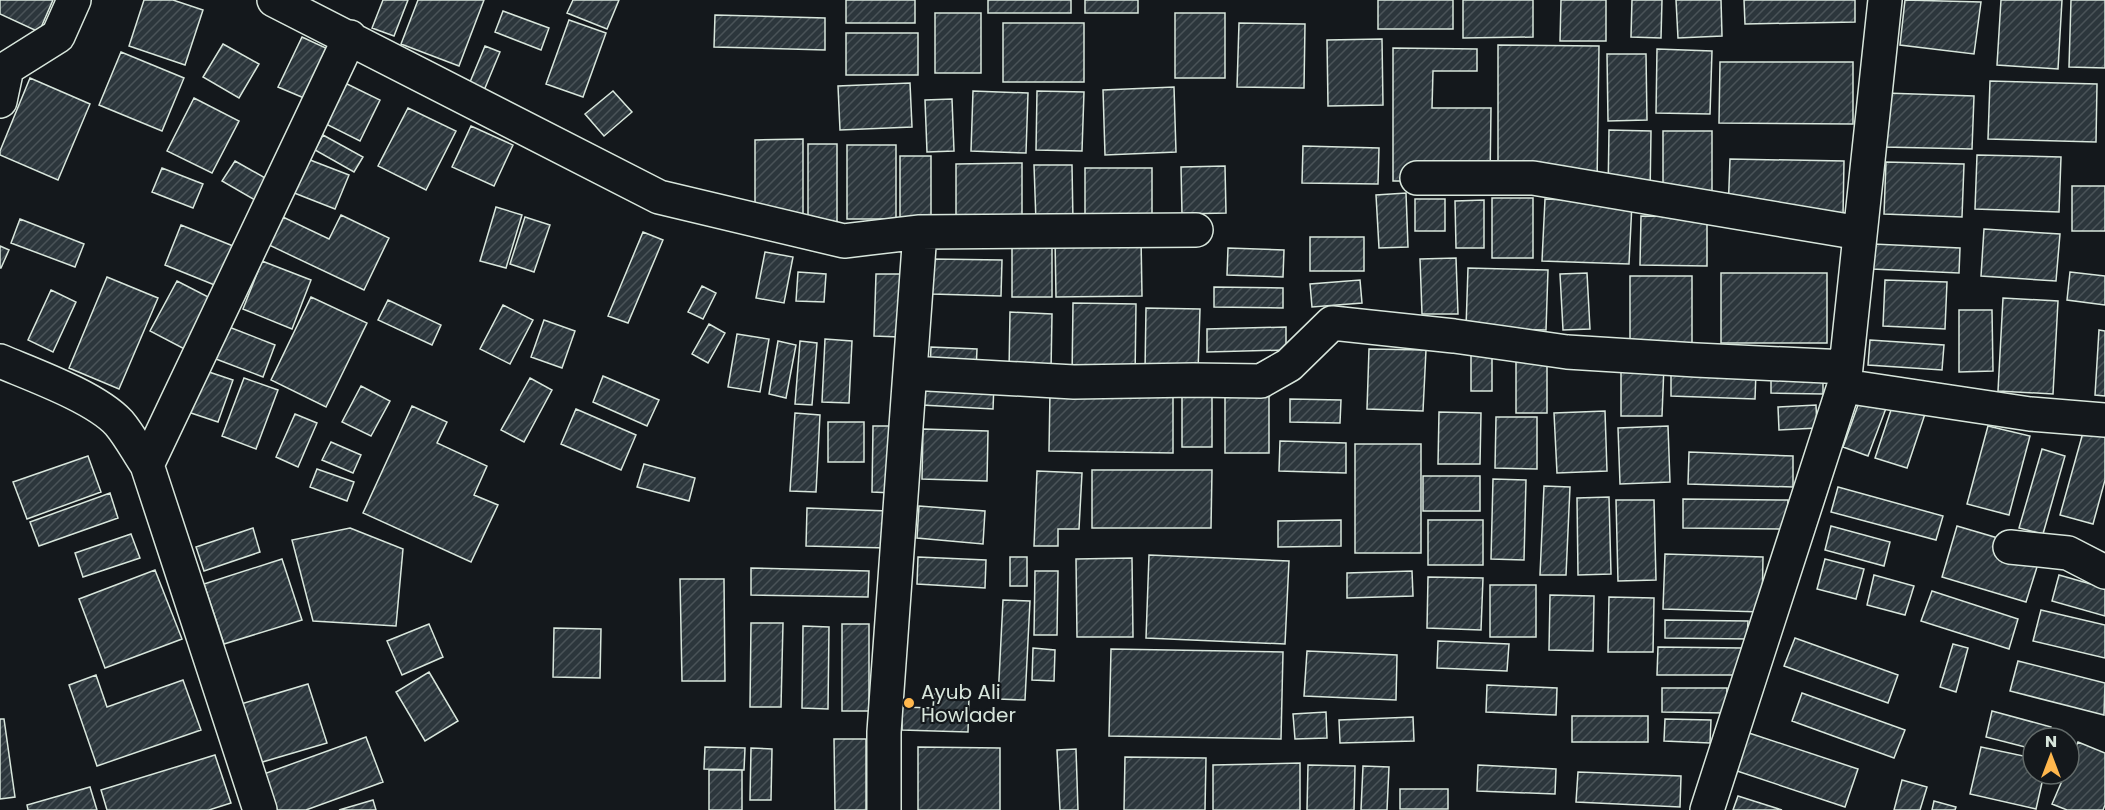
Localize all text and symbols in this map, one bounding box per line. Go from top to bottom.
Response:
place label: Ayub Ali Howlader [921,678,1016,729]
marker: Ayub Ali Howlader [902,696,916,710]
north arrow [2021,726,2081,786]
text: N [2045,730,2057,753]

